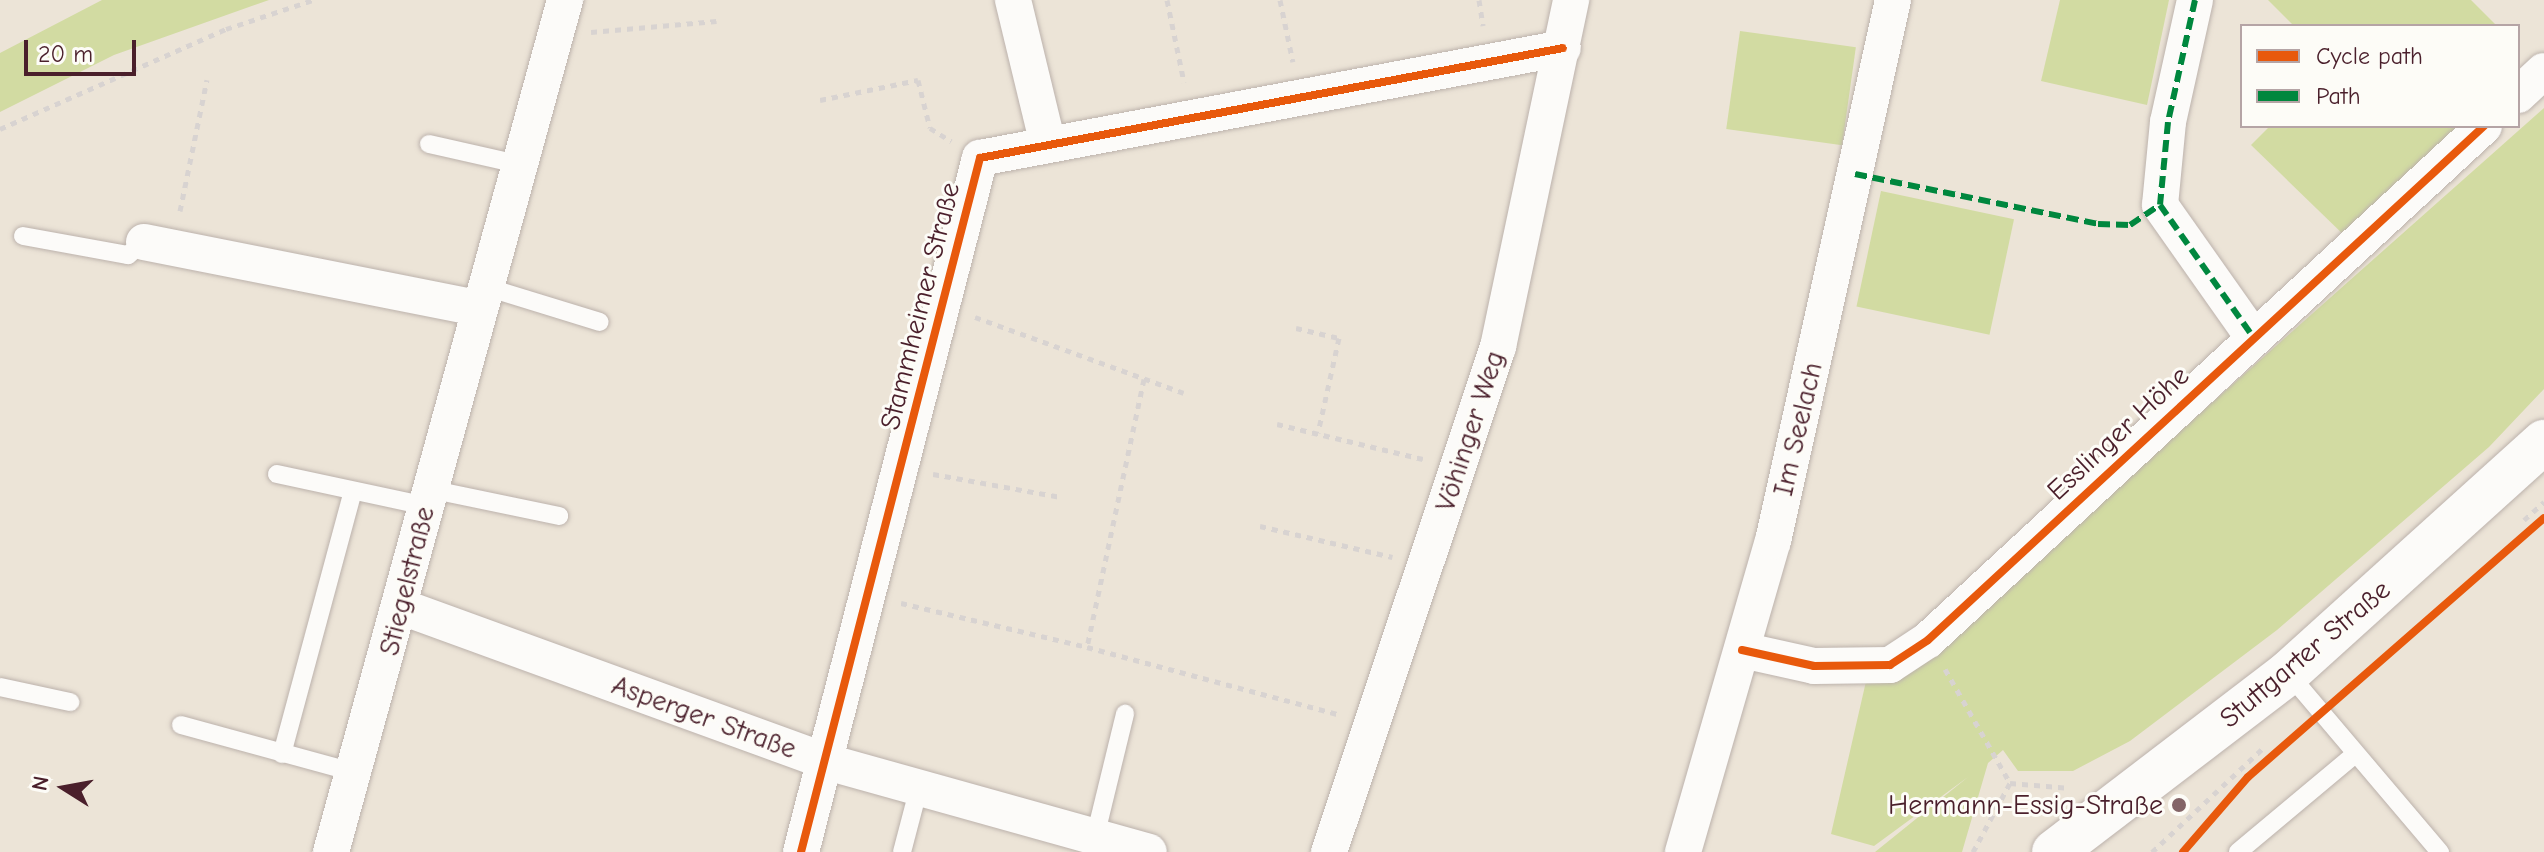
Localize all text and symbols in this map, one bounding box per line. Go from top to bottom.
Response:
scale bar [28,24,140,74]
legend [2240,24,2520,128]
text: 20 m [38,40,93,68]
text: Cycle path [2316,42,2423,70]
text: Path [2316,82,2361,110]
street label: Stammheimer Straße [873,179,967,433]
street label: Vöhinger Weg [1428,347,1512,515]
street label: Im Seelach [1766,359,1830,499]
street label: Esslinger Höhe [2040,359,2196,507]
street label: Stiegelstraße [372,503,442,659]
street label: Stuttgarter Straße [2213,573,2397,735]
street label: Asperger Straße [607,668,801,766]
north arrow [24,748,104,828]
text: N [26,774,55,793]
place label: Hermann-Essig-Straße [1888,788,2163,822]
marker: Hermann-Essig-Straße [2170,796,2188,814]

